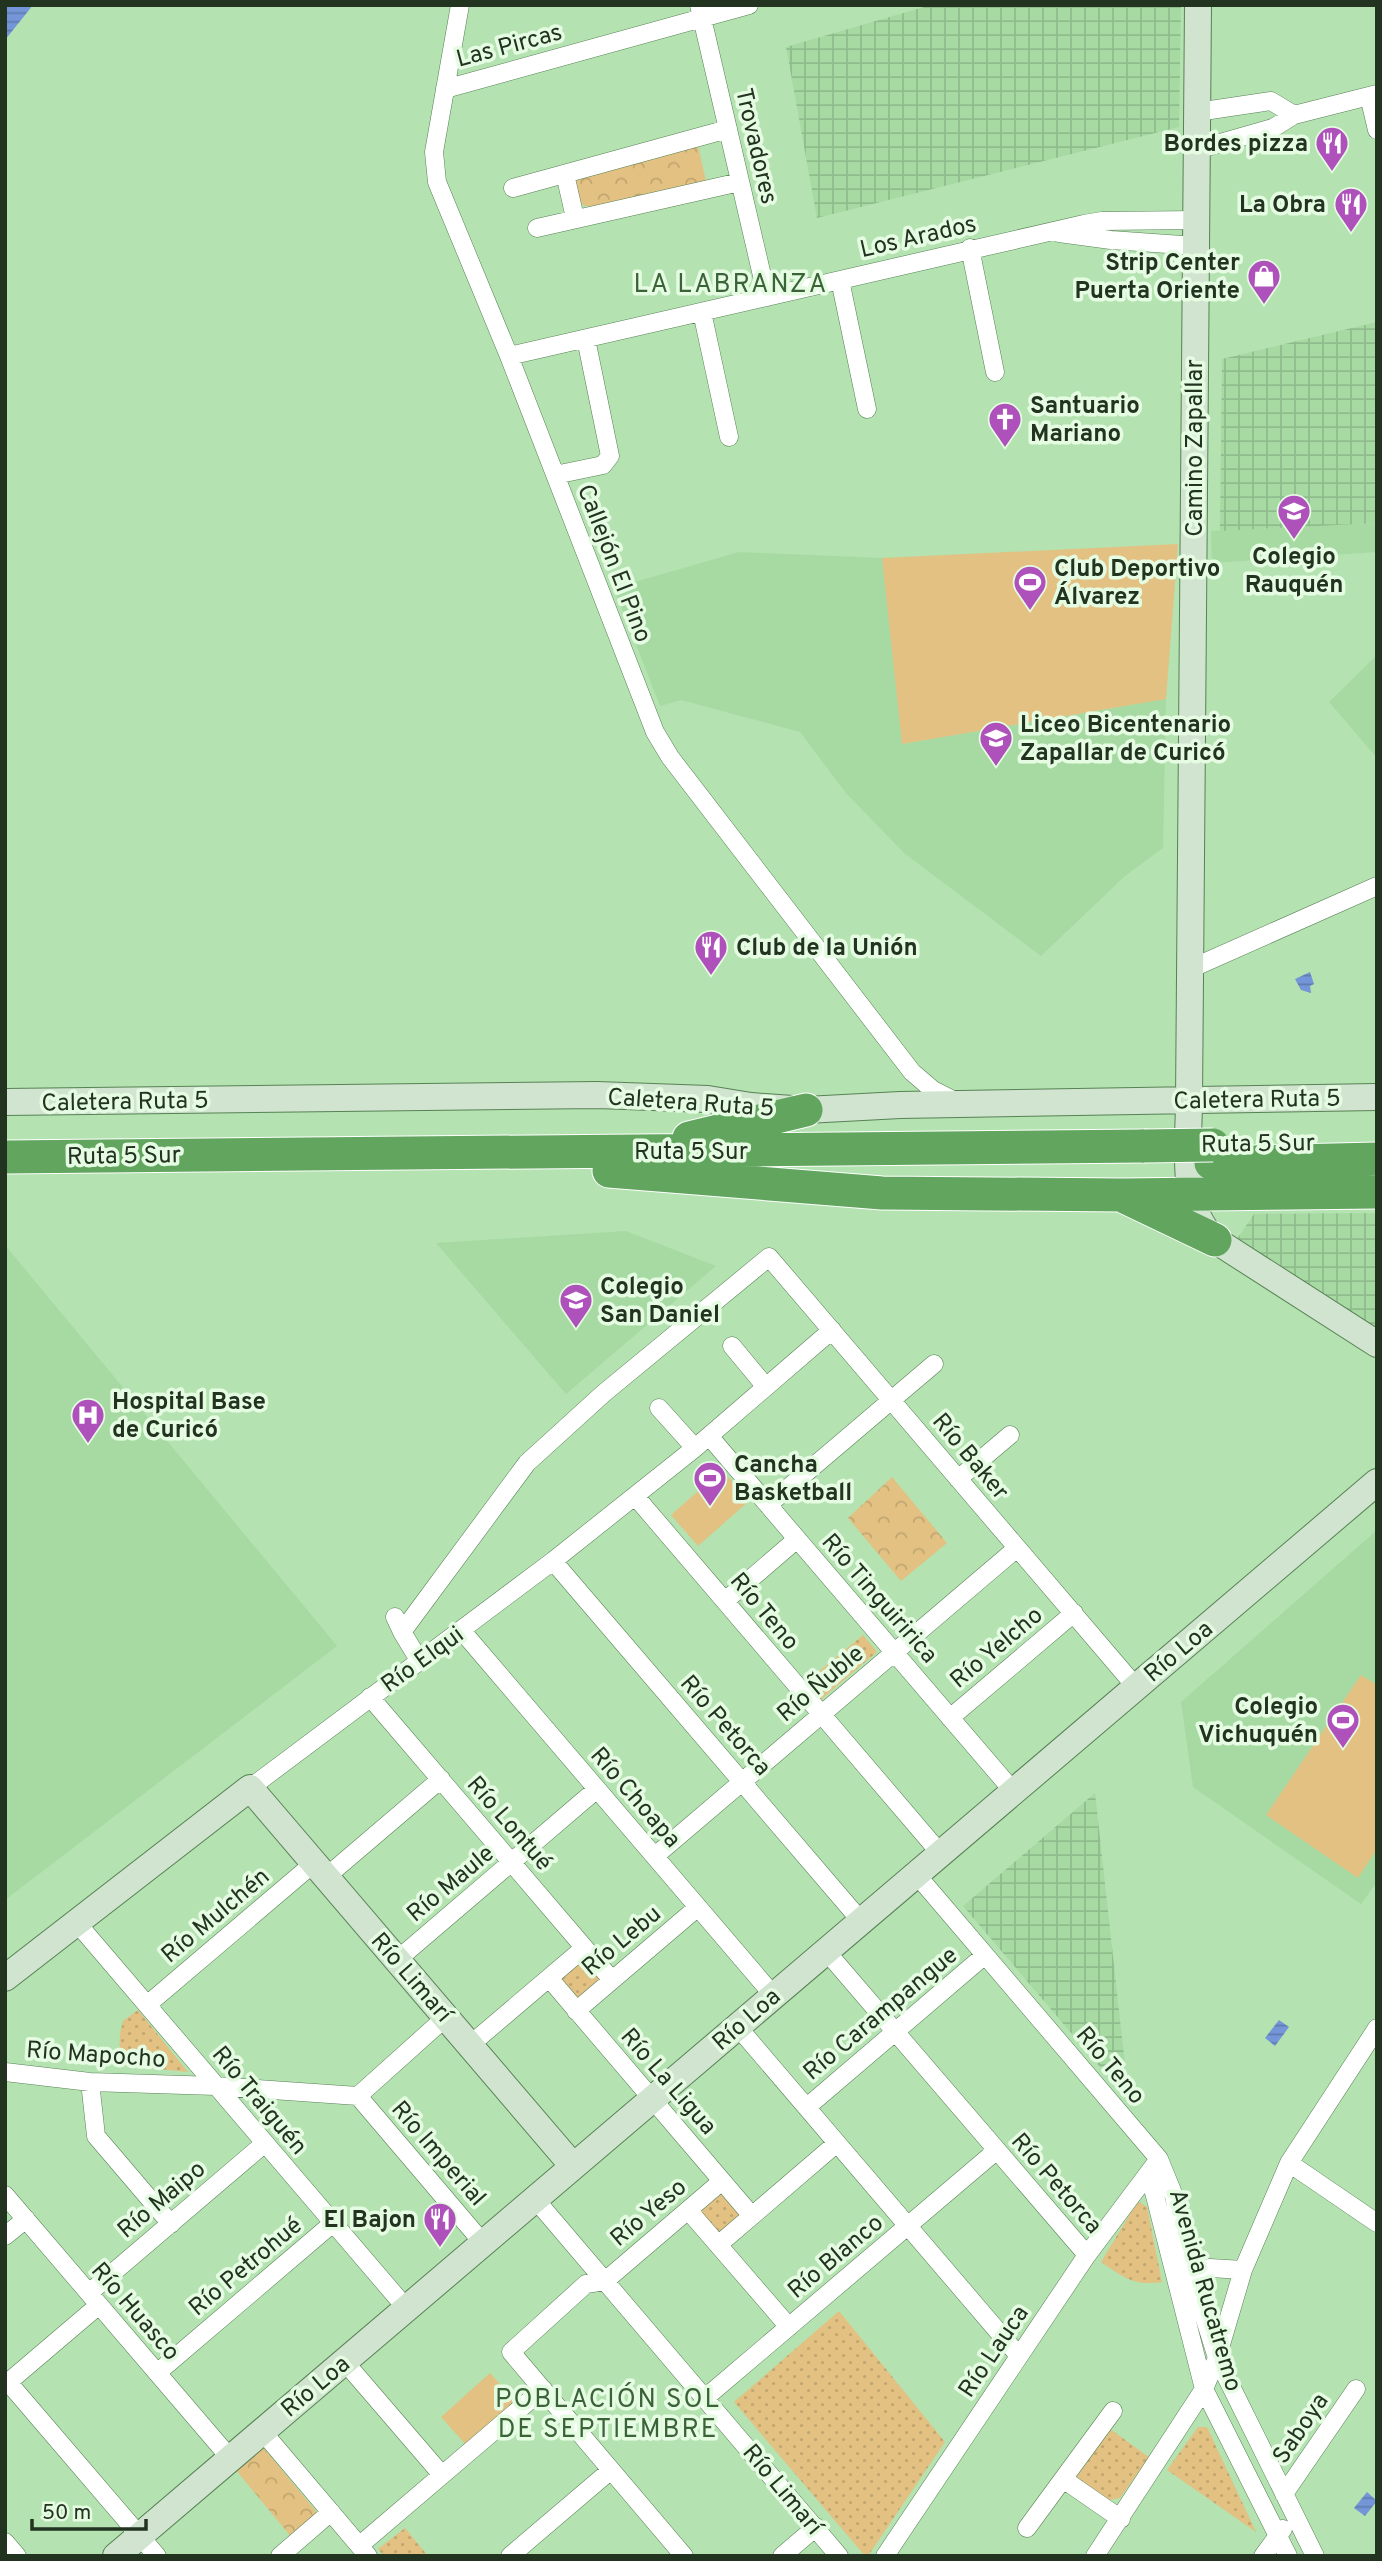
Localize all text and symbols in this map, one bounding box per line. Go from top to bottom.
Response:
street label: Las Pircas [453,18,566,75]
street label: Trovadores [727,86,783,207]
restaurant icon: Bordes pizza [1313,124,1351,173]
place label: Bordes pizza [1164,130,1308,160]
restaurant icon: La Obra [1332,185,1370,234]
place label: La Obra [1239,191,1326,221]
street label: Los Arados [857,210,980,266]
place label: Strip Center Puerta Oriente [1074,249,1240,307]
shop icon: Strip Center Puerta Oriente [1245,257,1283,306]
district label: LA LABRANZA [634,269,828,302]
street label: Camino Zapallar [1181,359,1211,537]
place label: Santuario Mariano [1030,392,1140,450]
church icon: Santuario Mariano [986,400,1024,449]
street label: Callejón El Pino [569,480,657,647]
school or university icon: Colegio Rauquén [1275,492,1313,541]
place label: Colegio Rauquén [1245,543,1343,601]
place label: Club Deportivo Álvarez [1054,555,1220,613]
sports icon: Club Deportivo Álvarez [1011,563,1049,612]
place label: Liceo Bicentenario Zapallar de Curicó [1020,711,1231,769]
school or university icon: Liceo Bicentenario Zapallar de Curicó [977,719,1015,768]
restaurant icon: Club de la Unión [692,928,730,977]
place label: Club de la Unión [736,934,918,964]
street label: Caletera Ruta 5 [606,1083,775,1125]
street label: Caletera Ruta 5 [1173,1085,1341,1117]
street label: Caletera Ruta 5 [41,1087,209,1119]
street label: Ruta 5 Sur [1201,1129,1315,1161]
street label: Ruta 5 Sur [634,1138,748,1168]
street label: Ruta 5 Sur [67,1141,181,1173]
place label: Colegio San Daniel [600,1273,720,1331]
school or university icon: Colegio San Daniel [557,1281,595,1330]
place label: Hospital Base de Curicó [112,1388,266,1446]
hospital icon: Hospital Base de Curicó [69,1396,107,1445]
street label: Río Baker [924,1408,1014,1507]
place label: Cancha Basketball [734,1451,852,1509]
sports icon: Cancha Basketball [691,1459,729,1508]
street label: Río Tinguiririca [814,1528,943,1670]
street label: Río Teno [722,1567,805,1657]
street label: Río Yelcho [945,1601,1050,1696]
street label: Río Loa [1139,1615,1220,1690]
street label: Río Elqui [376,1621,470,1701]
street label: Río Ñuble [770,1638,871,1730]
street label: Río Petorca [672,1670,777,1783]
place label: Colegio Vichuquén [1198,1693,1318,1751]
sports icon: Colegio Vichuquén [1324,1701,1362,1750]
street label: Río Choapa [583,1742,686,1855]
street label: Río Lontué [459,1771,558,1878]
street label: Río Maule [401,1839,501,1930]
street label: Río Mulchén [156,1862,277,1971]
street label: Río Lebu [576,1900,668,1983]
street label: Río Limarí [363,1927,459,2031]
street label: Río Carampangue [798,1941,965,2088]
street label: Río Loa [707,1983,788,2058]
street label: Río Teno [1068,2021,1151,2111]
street label: Río La Ligua [613,2023,722,2142]
street label: Río Mapocho [25,2036,167,2076]
street label: Río Traiguén [204,2041,313,2162]
street label: Río Imperial [384,2095,491,2213]
street label: Río Petorca [1003,2128,1108,2241]
street label: Río Maipo [112,2155,212,2246]
street label: Río Yeso [605,2173,694,2254]
street label: Avenida Rucatremo [1161,2186,1247,2395]
restaurant icon: El Bajon [421,2200,459,2249]
place label: El Bajon [324,2206,416,2236]
street label: Río Blanco [782,2209,890,2306]
street label: Río Petrohué [183,2211,309,2324]
street label: Río Huasco [84,2257,185,2368]
street label: Río Lauca [953,2300,1036,2404]
street label: Río Loa [276,2350,357,2425]
district label: POBLACIÓN SOL DE SEPTIEMBRE [495,2382,721,2447]
street label: Saboya [1267,2388,1336,2470]
street label: Río Limarí [735,2439,829,2543]
scale bar [32,2488,145,2532]
text: 50 m [42,2500,91,2527]

